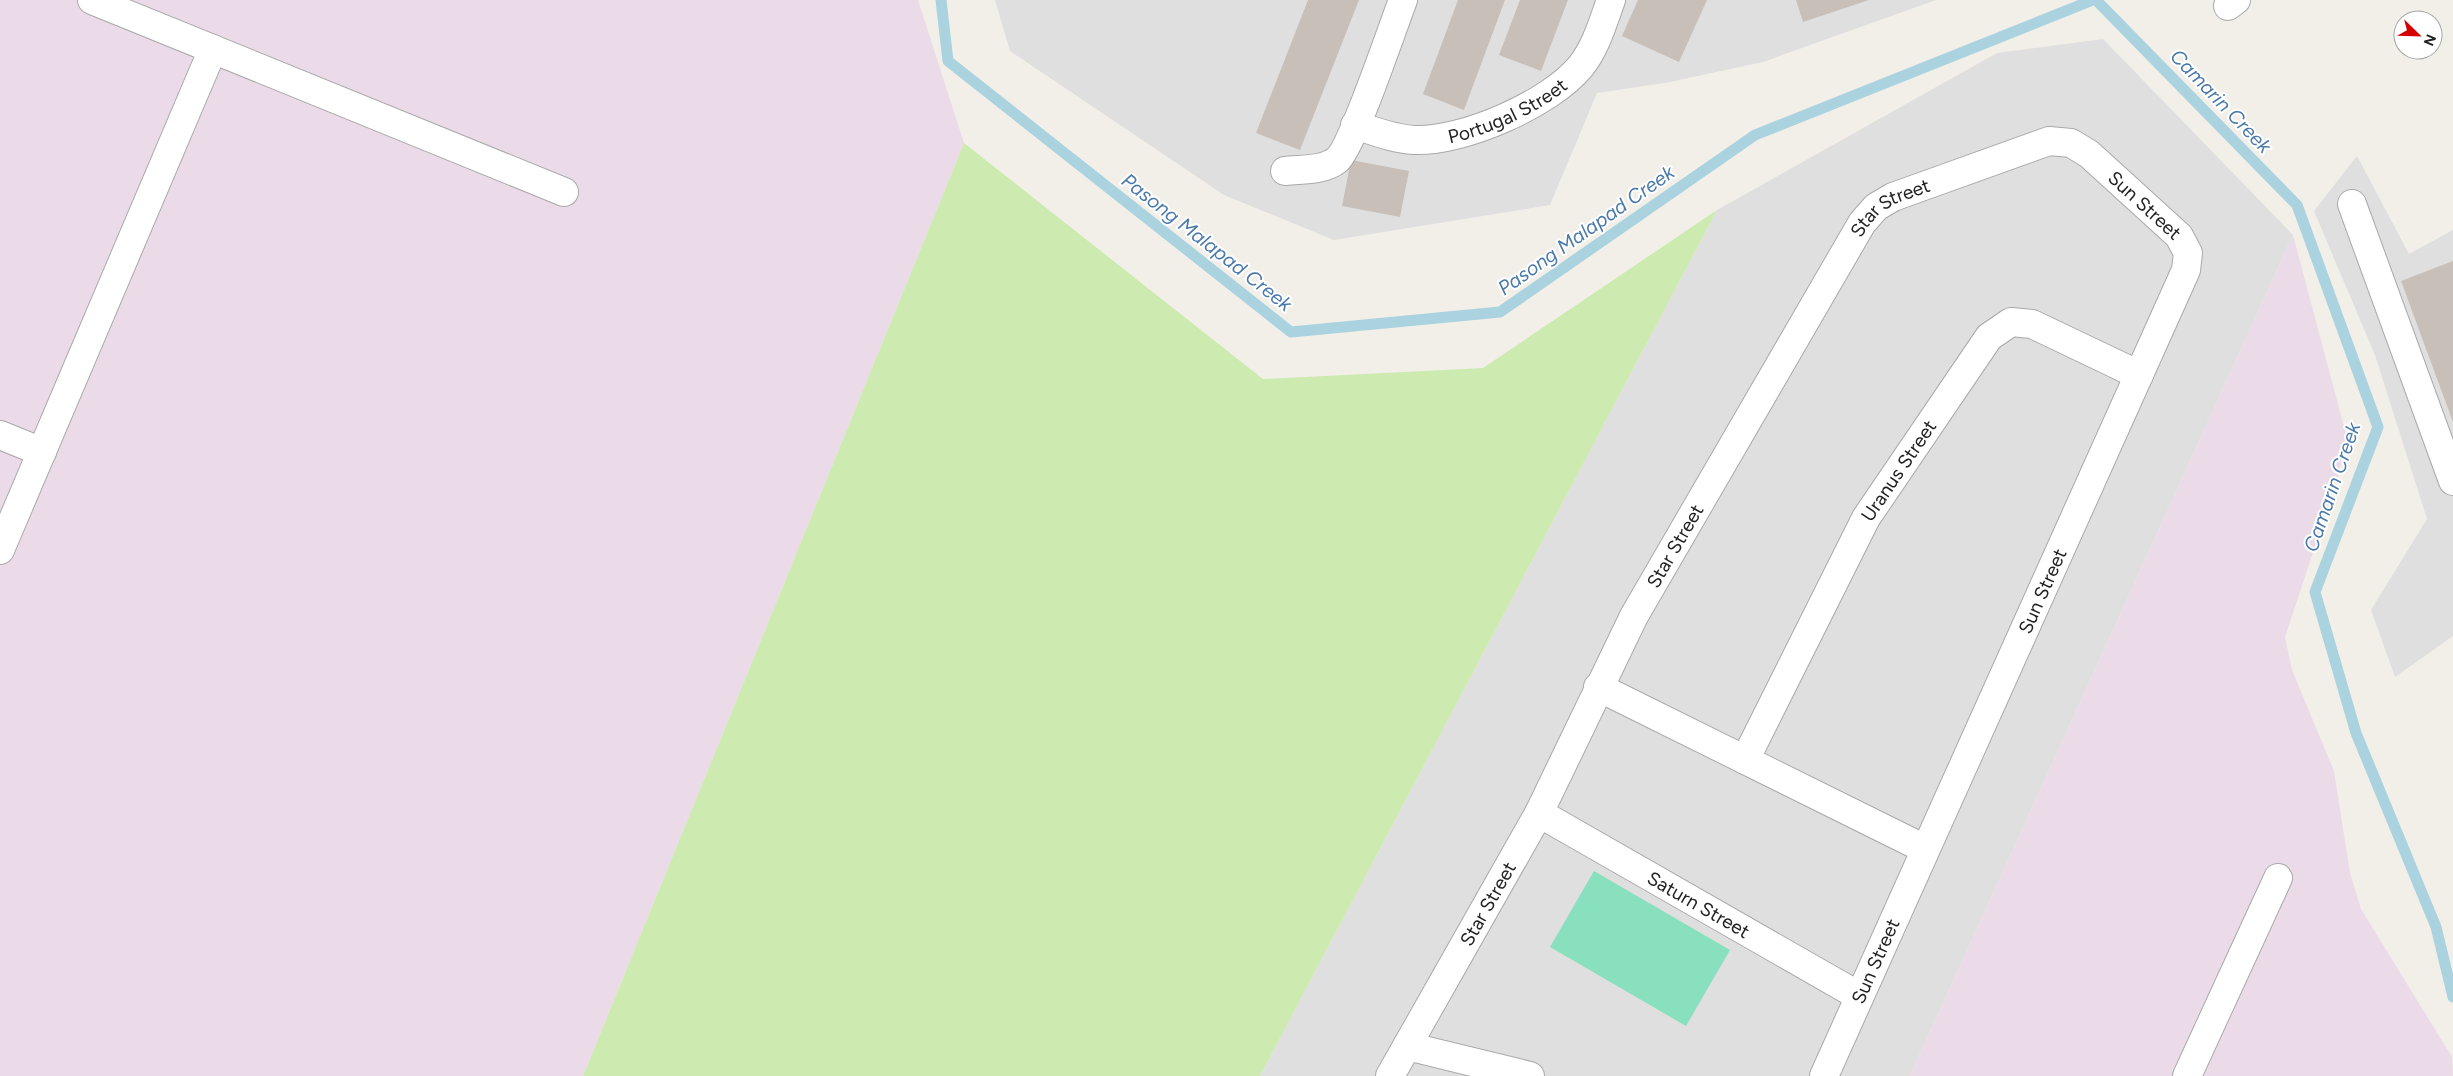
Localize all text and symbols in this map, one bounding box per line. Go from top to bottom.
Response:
north arrow [2393,10,2443,60]
text: N [2420,32,2439,48]
water label: Camarin Creek [2165,44,2278,159]
street label: Portugal Street [1446,74,1572,148]
water label: Pasong Malapad Creek [1493,159,1680,300]
street label: Sun Street [2103,166,2186,244]
water label: Pasong Malapad Creek [1117,168,1298,317]
street label: Star Street [1846,174,1933,241]
street label: Uranus Street [1856,416,1941,526]
water label: Camarin Creek [2299,418,2366,555]
street label: Star Street [1642,500,1708,592]
street label: Sun Street [2013,545,2071,637]
street label: Star Street [1455,858,1521,950]
street label: Saturn Street [1643,866,1754,943]
street label: Sun Street [1846,915,1904,1007]

